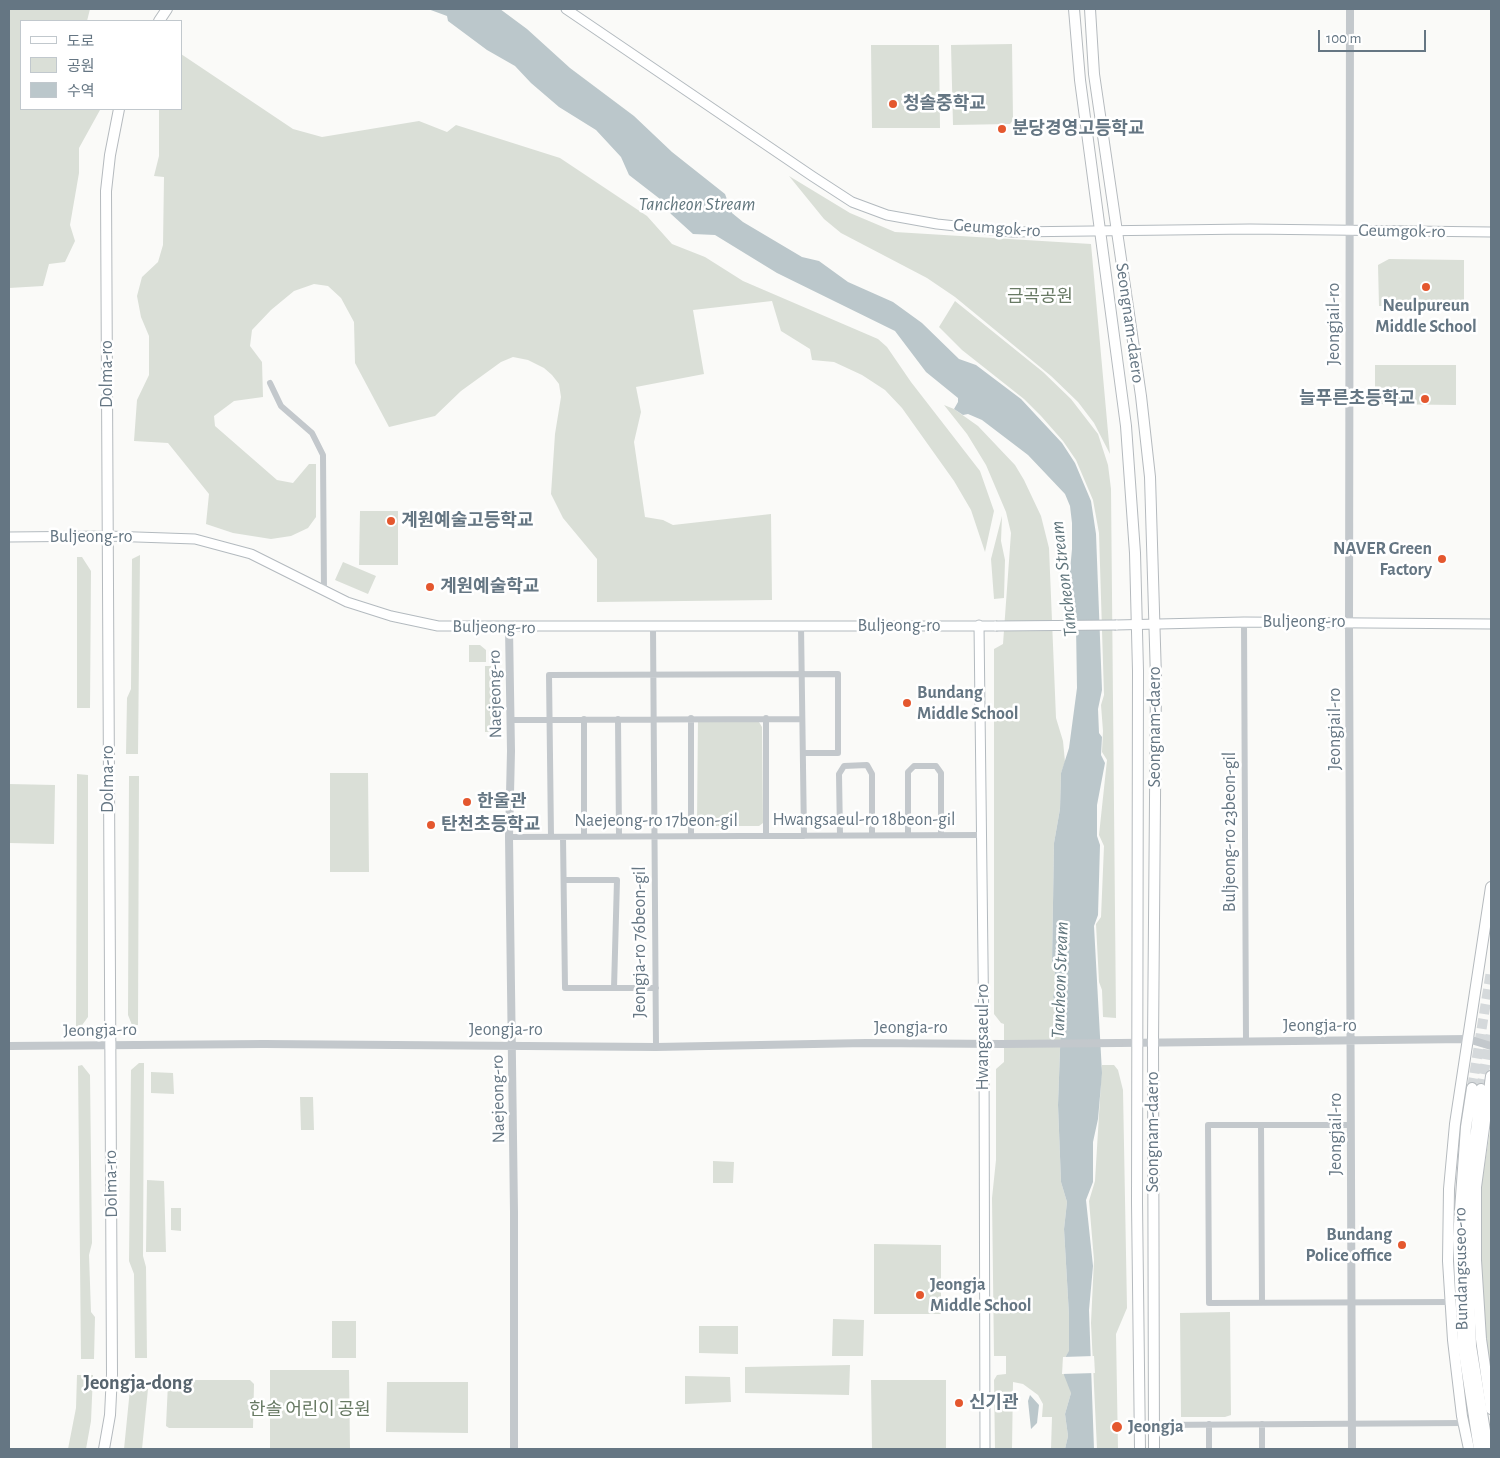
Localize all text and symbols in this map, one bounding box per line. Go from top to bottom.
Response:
legend [20,20,182,110]
scale bar [1320,20,1428,52]
text: 100 m [1326,31,1361,46]
text: 도로 [67,34,95,49]
text: 공원 [67,59,95,74]
text: 수역 [67,84,95,99]
place label: 청솔중학교 [903,93,986,115]
marker: 청솔중학교 [887,98,899,110]
place label: 분당경영고등학교 [1012,118,1144,140]
marker: 분당경영고등학교 [996,123,1008,135]
water label: Tancheon Stream [639,193,755,215]
street label: Geumgok-ro [953,214,1041,242]
street label: Geumgok-ro [1358,219,1446,243]
street label: Seongnam-daero [1111,262,1149,384]
marker: Neulpureun Middle School [1420,281,1432,293]
street label: Jeongjail-ro [1323,283,1345,365]
park label: 금곡공원 [1007,286,1073,308]
place label: Neulpureun Middle School [1375,295,1477,338]
street label: Dolma-ro [96,340,118,408]
place label: 늘푸른초등학교 [1299,388,1415,410]
marker: 늘푸른초등학교 [1419,393,1431,405]
place label: 계원예술고등학교 [401,510,533,532]
marker: 계원예술고등학교 [385,515,397,527]
water label: Tancheon Stream [1046,520,1082,638]
street label: Buljeong-ro [49,526,133,548]
place label: NAVER Green Factory [1333,538,1432,580]
marker: NAVER Green Factory [1436,553,1448,565]
place label: 계원예술학교 [440,576,539,598]
marker: 계원예술학교 [424,581,436,593]
street label: Buljeong-ro [1262,611,1346,633]
street label: Buljeong-ro [452,615,536,639]
street label: Buljeong-ro [857,615,941,637]
street label: Naejeong-ro [483,650,507,738]
street label: Seongnam-daero [1144,666,1166,788]
place label: Bundang Middle School [917,682,1019,724]
street label: Jeongjail-ro [1324,688,1346,770]
marker: Bundang Middle School [901,697,913,709]
street label: Dolma-ro [97,745,119,813]
street label: Buljeong-ro 23beon-gil [1219,752,1241,912]
place label: 한울관 [477,791,527,813]
marker: 한울관 [461,796,473,808]
street label: Hwangsaeul-ro 18beon-gil [772,809,956,831]
street label: Naejeong-ro 17beon-gil [574,810,738,832]
place label: 탄천초등학교 [441,814,540,836]
marker: 탄천초등학교 [425,819,437,831]
street label: Jeongja-ro 76beon-gil [629,866,651,1018]
water label: Tancheon Stream [1047,921,1073,1039]
street label: Hwangsaeul-ro [972,984,994,1090]
street label: Jeongja-ro [1283,1015,1357,1037]
street label: Jeongja-ro [874,1017,948,1039]
street label: Jeongja-ro [63,1019,137,1041]
street label: Jeongja-ro [469,1019,543,1041]
street label: Naejeong-ro [486,1055,510,1143]
street label: Seongnam-daero [1142,1071,1164,1193]
street label: Jeongjail-ro [1325,1093,1347,1175]
street label: Dolma-ro [100,1150,122,1218]
street label: Bundangsuseo-ro [1449,1207,1473,1331]
place label: Bundang Police office [1306,1224,1392,1266]
marker: Bundang Police office [1396,1239,1408,1251]
place label: Jeongja Middle School [930,1274,1032,1316]
marker: Jeongja Middle School [914,1289,926,1301]
district label: Jeongja-dong [84,1371,192,1395]
place label: 신기관 [969,1392,1019,1414]
marker: 신기관 [953,1397,965,1409]
park label: 한솔 어린이 공원 [249,1399,371,1421]
place label: Jeongja [1128,1416,1184,1438]
marker: Jeongja [1110,1420,1124,1434]

